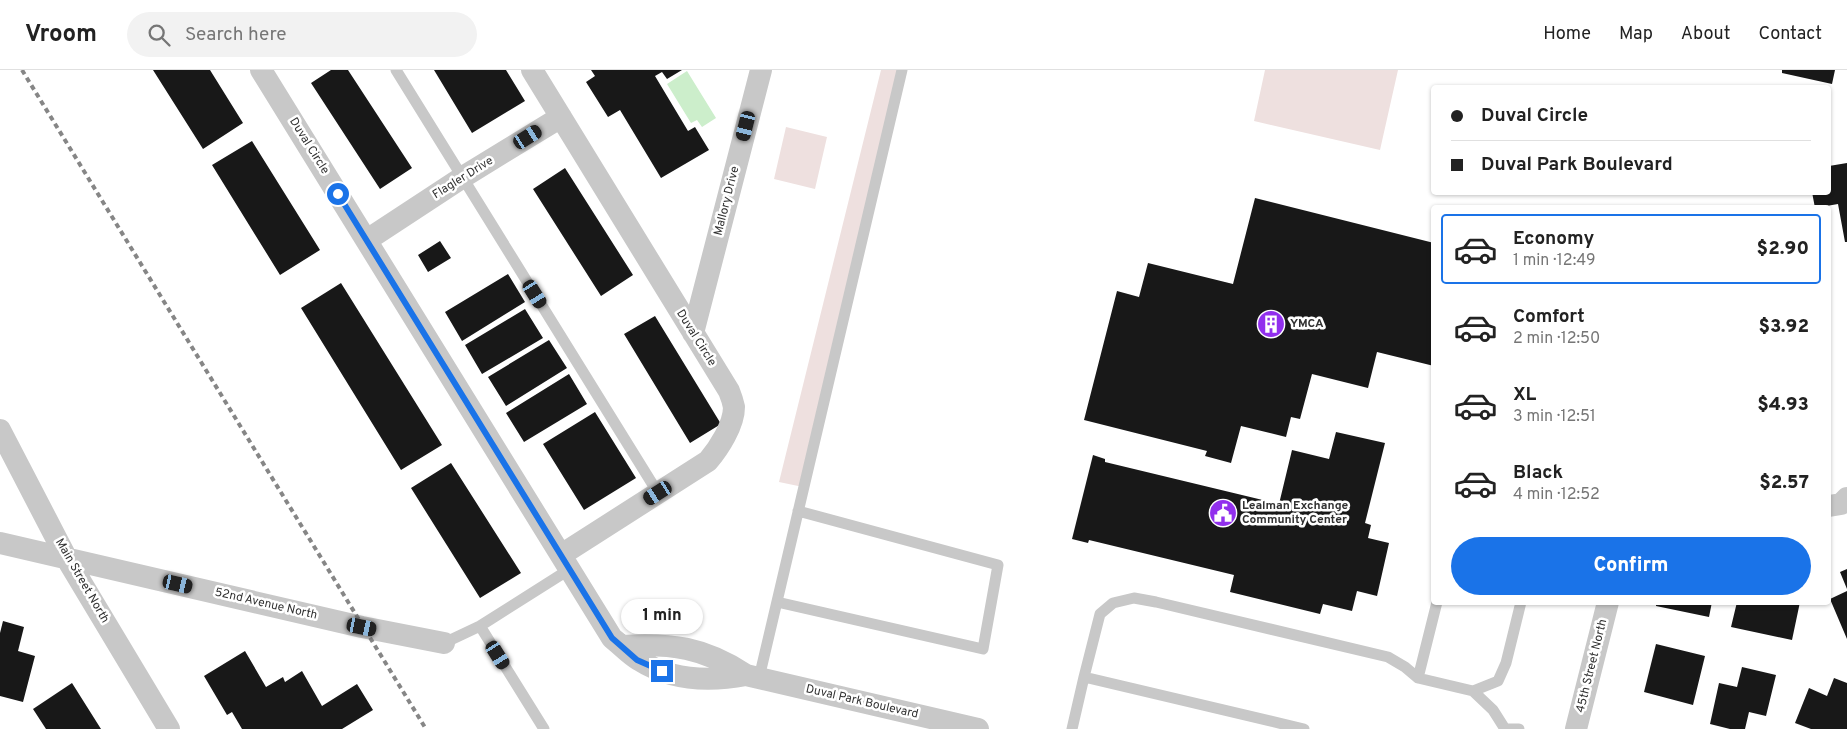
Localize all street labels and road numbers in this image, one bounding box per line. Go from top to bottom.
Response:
street label: Duval Circle [285,115,333,177]
street label: Flagler Drive [430,153,496,203]
street label: Mallory Drive [711,165,743,237]
street label: Duval Circle [672,307,720,369]
street label: Main Street North [51,536,113,626]
street label: 52nd Avenue North [213,584,319,624]
street label: 45th Street North [1573,618,1611,714]
street label: Duval Park Boulevard [804,681,920,723]

